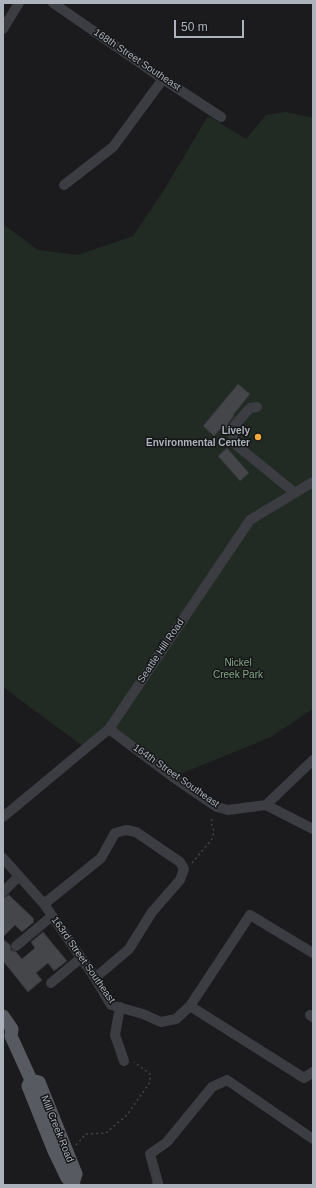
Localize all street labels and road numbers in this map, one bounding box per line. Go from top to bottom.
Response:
street label: 168th Street Southeast [91,26,183,94]
street label: Seattle Hill Road [135,617,187,685]
street label: 164th Street Southeast [131,742,221,810]
street label: 163rd Street Southeast [49,914,117,1006]
street label: Mill Creek Road [38,1094,76,1164]

